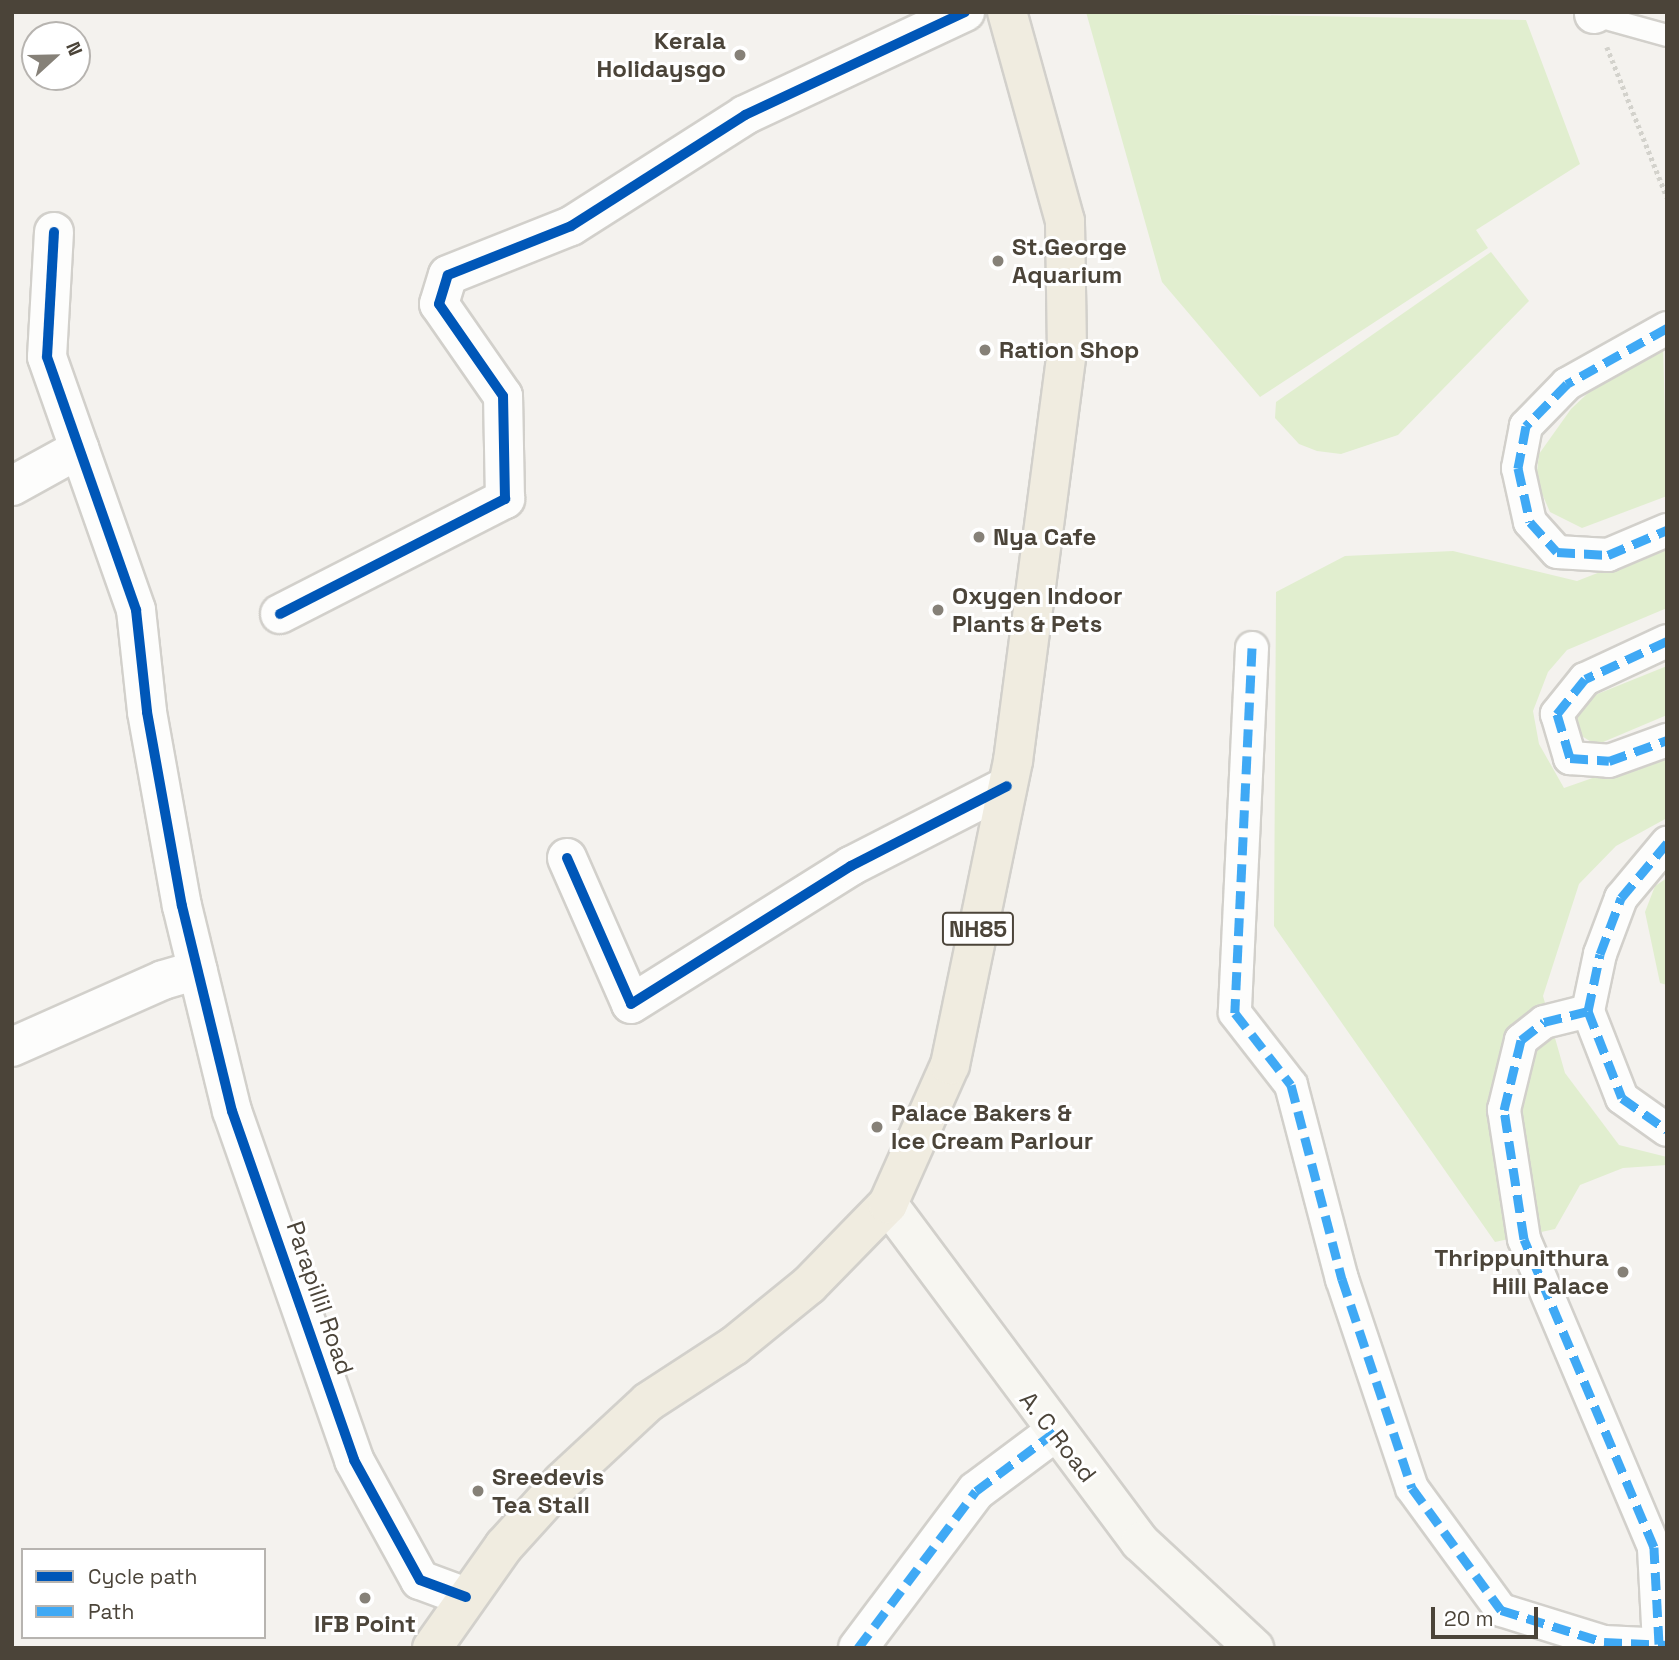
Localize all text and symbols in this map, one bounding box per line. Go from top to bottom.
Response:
north arrow [21,21,91,91]
place label: Kerala Holidaysgo [597,27,726,83]
text: N [60,38,88,59]
marker: Kerala Holidaysgo [732,47,748,63]
place label: St.George Aquarium [1012,233,1127,289]
marker: St.George Aquarium [990,253,1006,269]
place label: Ration Shop [999,336,1139,364]
marker: Ration Shop [977,342,993,358]
place label: Nya Cafe [993,523,1096,551]
marker: Nya Cafe [971,529,987,545]
place label: Oxygen Indoor Plants & Pets [952,582,1123,638]
marker: Oxygen Indoor Plants & Pets [930,602,946,618]
road number: NH85 [941,910,1015,948]
place label: Palace Bakers & Ice Cream Parlour [891,1099,1093,1155]
marker: Palace Bakers & Ice Cream Parlour [869,1119,885,1135]
street label: Parapillil Road [280,1218,360,1378]
place label: Thrippunithura Hill Palace [1434,1244,1609,1300]
marker: Thrippunithura Hill Palace [1615,1264,1631,1280]
street label: A. C Road [1013,1386,1103,1488]
place label: Sreedevis Tea Stall [492,1463,604,1519]
marker: Sreedevis Tea Stall [470,1483,486,1499]
legend [21,1548,266,1639]
text: Cycle path [88,1563,197,1590]
marker: IFB Point [357,1590,373,1606]
scale bar [1434,1594,1541,1638]
text: Path [88,1598,134,1625]
text: 20 m [1444,1605,1494,1632]
place label: IFB Point [314,1610,416,1638]

